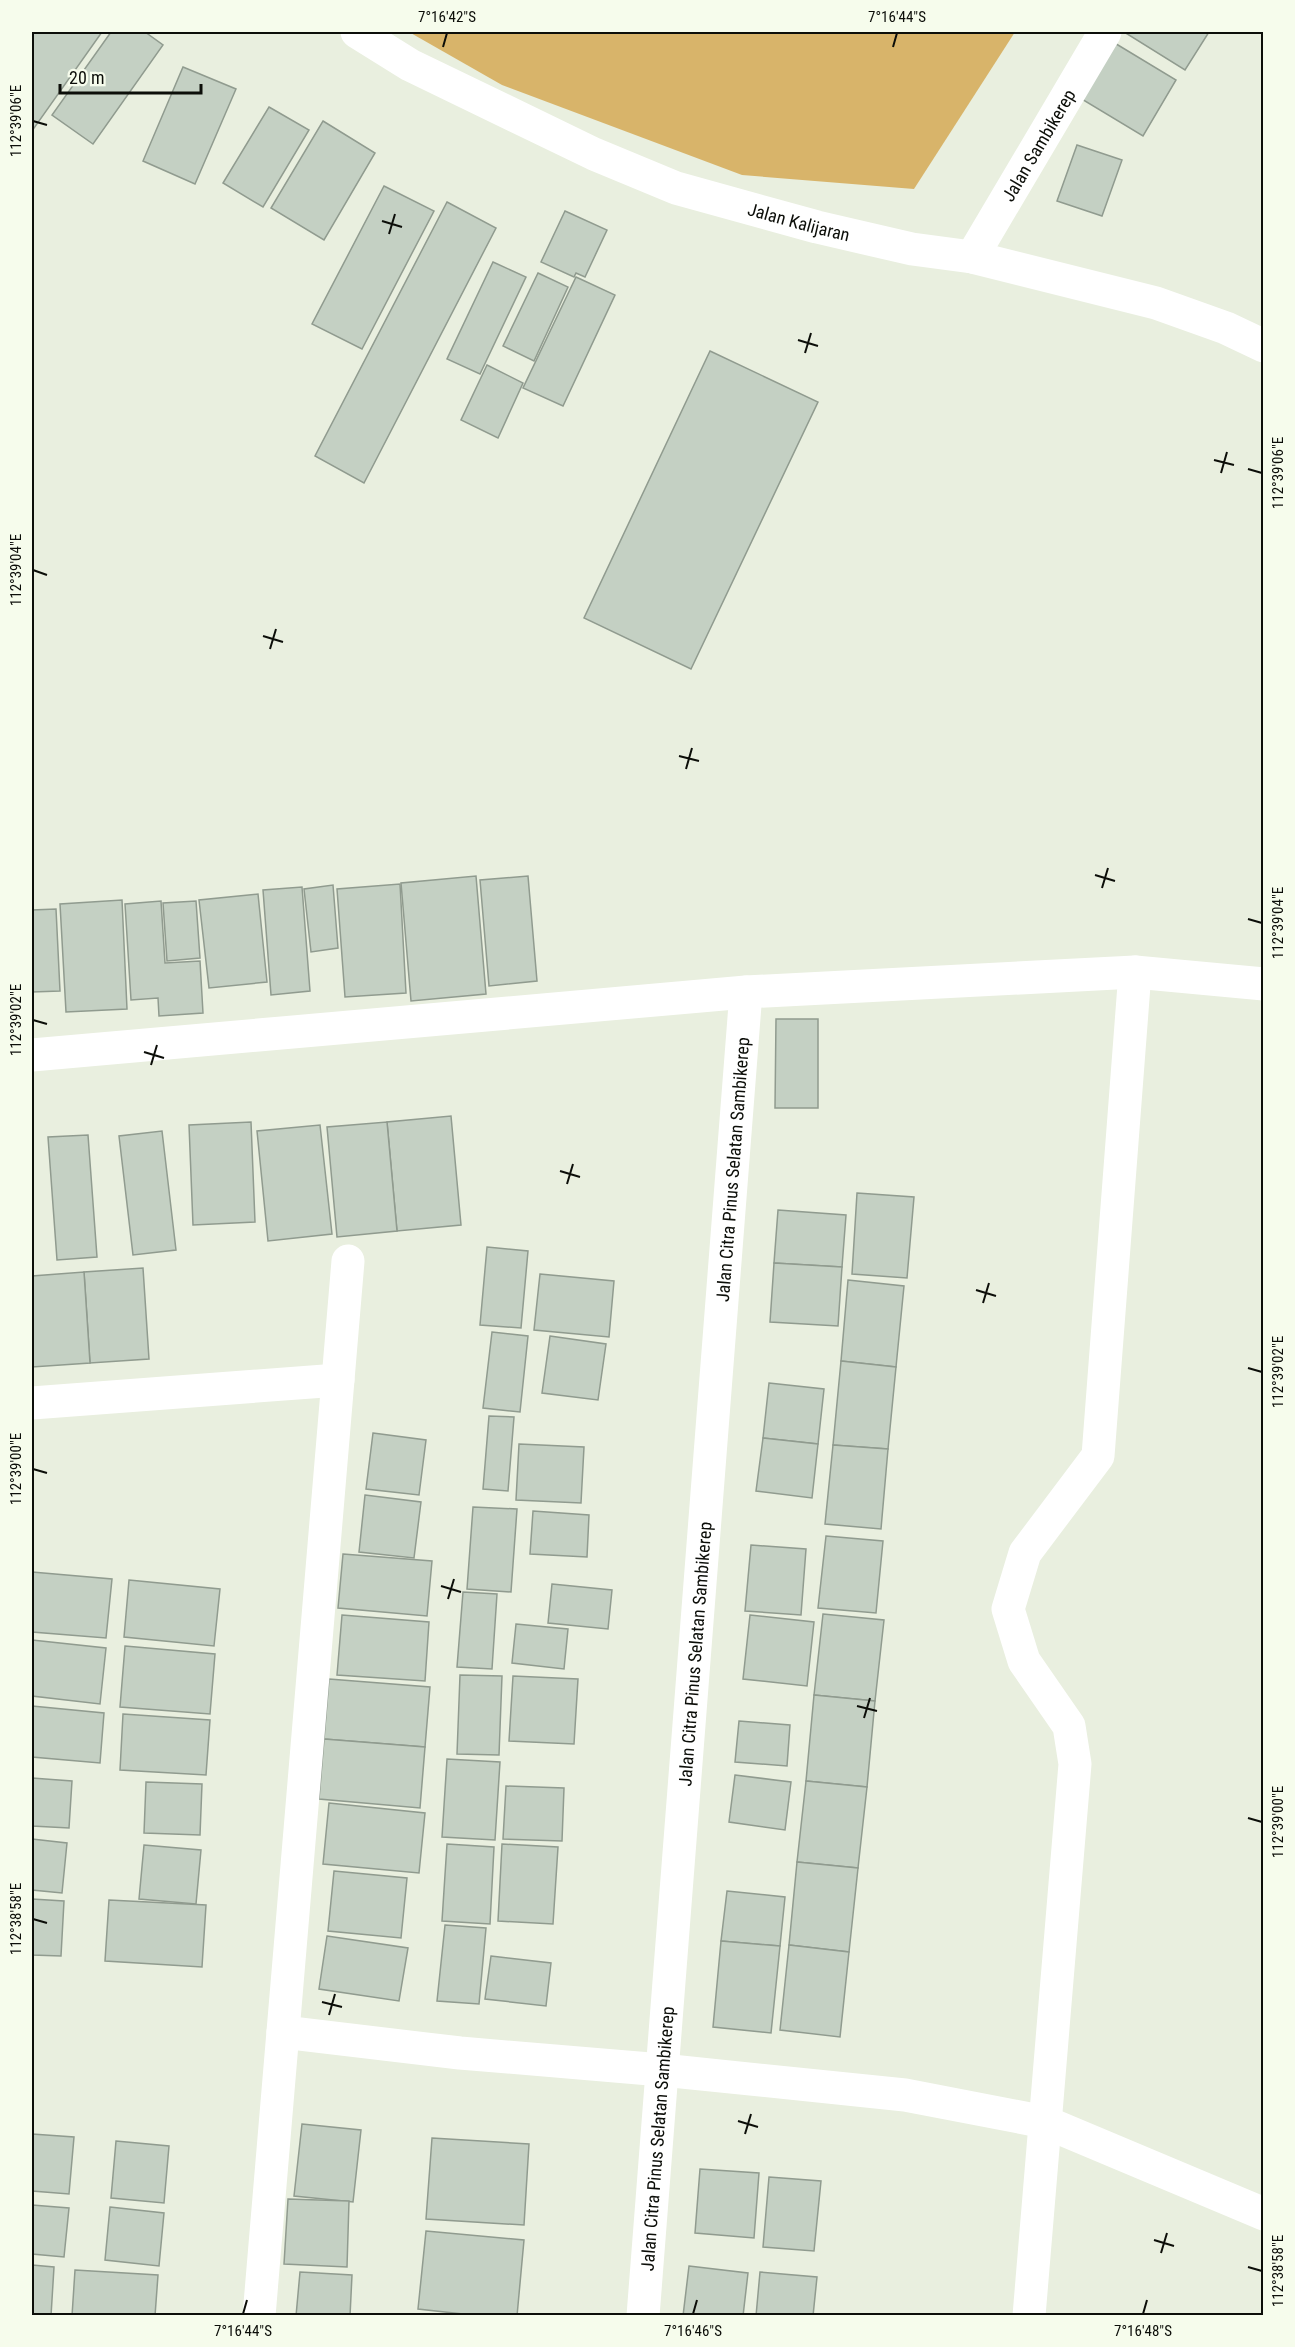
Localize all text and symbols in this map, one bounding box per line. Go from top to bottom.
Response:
text: 7°16'42"S [418,8,476,26]
text: 7°16'44"S [868,8,926,26]
scale bar [60,57,201,95]
text: 20 m [69,67,104,88]
text: 112°39'06"E [7,85,25,157]
street label: Jalan Sambikerep [997,85,1079,205]
street label: Jalan Kalijaran [745,198,852,245]
text: 112°39'06"E [1269,437,1287,509]
text: 112°39'04"E [7,534,25,606]
text: 112°39'04"E [1269,887,1287,959]
text: 112°39'02"E [7,984,25,1056]
street label: Jalan Citra Pinus Selatan Sambikerep [711,1036,753,1303]
text: 112°39'02"E [1269,1336,1287,1408]
text: 112°39'00"E [7,1433,25,1505]
street label: Jalan Citra Pinus Selatan Sambikerep [674,1521,715,1787]
text: 112°39'00"E [1269,1786,1287,1858]
text: 112°38'58"E [7,1883,25,1955]
street label: Jalan Citra Pinus Selatan Sambikerep [636,2005,678,2272]
text: 112°38'58"E [1269,2235,1287,2307]
text: 7°16'44"S [214,2322,272,2340]
text: 7°16'46"S [664,2322,722,2340]
text: 7°16'48"S [1114,2322,1172,2340]

